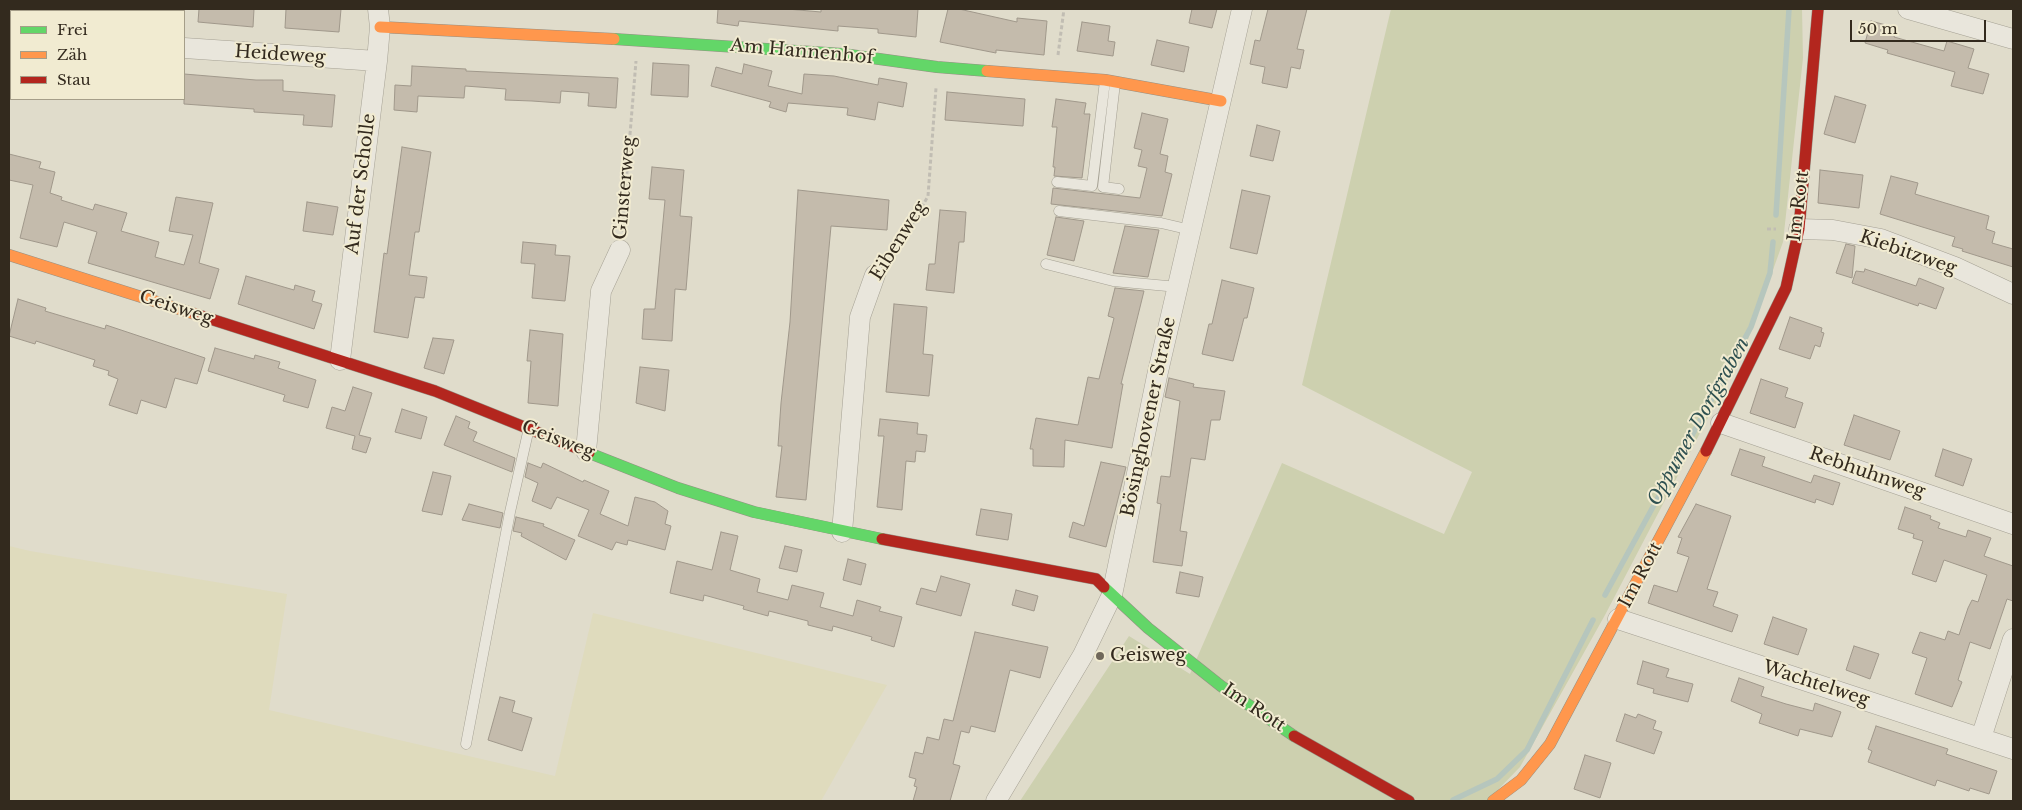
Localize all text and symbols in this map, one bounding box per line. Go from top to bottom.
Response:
legend [10,10,185,100]
scale bar [1852,10,1988,42]
text: 50 m [1858,19,1898,38]
text: Frei [57,20,88,39]
street label: Am Hannenhof [729,35,875,69]
street label: Heideweg [234,41,326,69]
text: Zäh [57,45,87,64]
text: Stau [57,70,91,89]
street label: Auf der Scholle [342,112,380,256]
street label: Ginsterweg [610,135,640,241]
street label: Im Rott [1784,169,1814,243]
street label: Eibenweg [866,197,932,285]
street label: Kiebitzweg [1857,226,1959,280]
street label: Geisweg [136,286,216,330]
street label: Bösinghovener Straße [1117,315,1181,519]
water label: Oppumer Dorfgraben [1643,334,1755,510]
street label: Geisweg [519,416,597,464]
street label: Rebhuhnweg [1806,443,1928,503]
street label: Im Rott [1615,538,1667,612]
place label: Geisweg [1110,645,1186,667]
marker: Geisweg [1094,650,1106,662]
street label: Wachtelweg [1760,657,1872,711]
street label: Im Rott [1218,679,1290,737]

